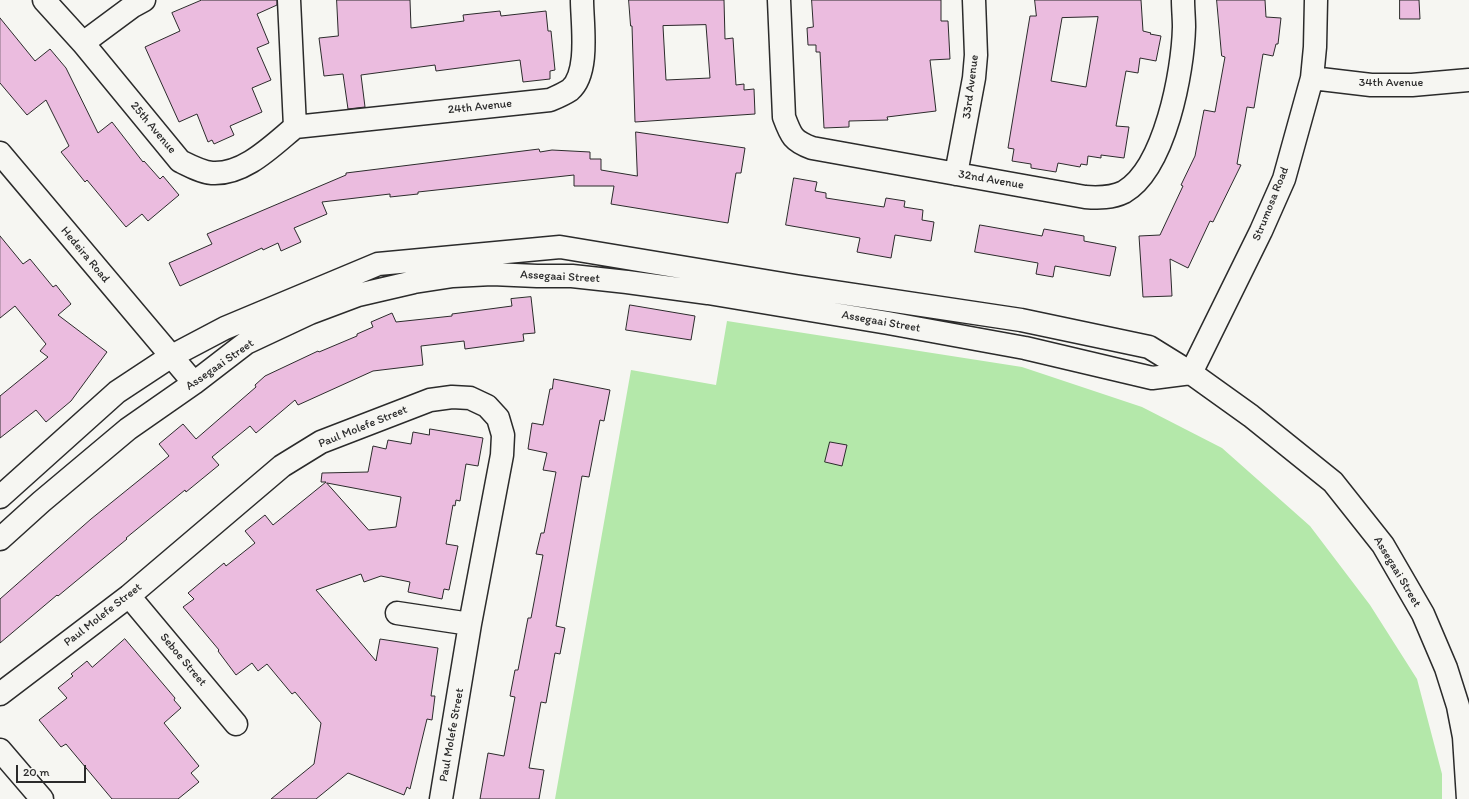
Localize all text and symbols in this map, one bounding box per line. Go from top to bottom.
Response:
street label: 33rd Avenue [960,54,982,120]
street label: 34th Avenue [1359,76,1423,90]
street label: 24th Avenue [447,96,513,118]
street label: 25th Avenue [127,99,179,157]
street label: Strumosa Road [1250,165,1292,243]
street label: 32nd Avenue [957,167,1025,193]
street label: Hedeira Road [57,224,113,286]
street label: Assegaai Street [520,268,600,286]
street label: Assegaai Street [840,308,922,336]
street label: Assegaai Street [183,336,257,394]
street label: Paul Molefe Street [316,403,410,451]
street label: Assegaai Street [1370,534,1424,610]
street label: Paul Molefe Street [61,580,145,650]
street label: Seboe Street [157,630,209,690]
street label: Paul Molefe Street [437,687,467,783]
scale bar [18,757,88,783]
text: 20 m [23,765,50,779]

